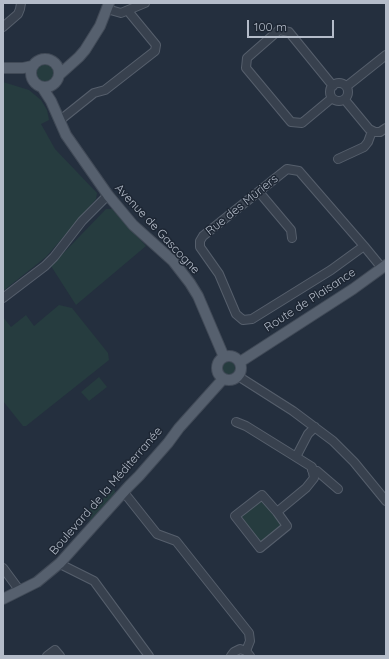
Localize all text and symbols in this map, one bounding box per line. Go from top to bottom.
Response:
scale bar [249,12,336,38]
text: 100 m [254,19,287,34]
street label: Rue des Mûriers [203,171,281,239]
street label: Avenue de Gascogne [112,181,202,277]
street label: Route de Plaisance [262,265,358,335]
street label: Boulevard de la Méditerranée [47,424,165,558]

